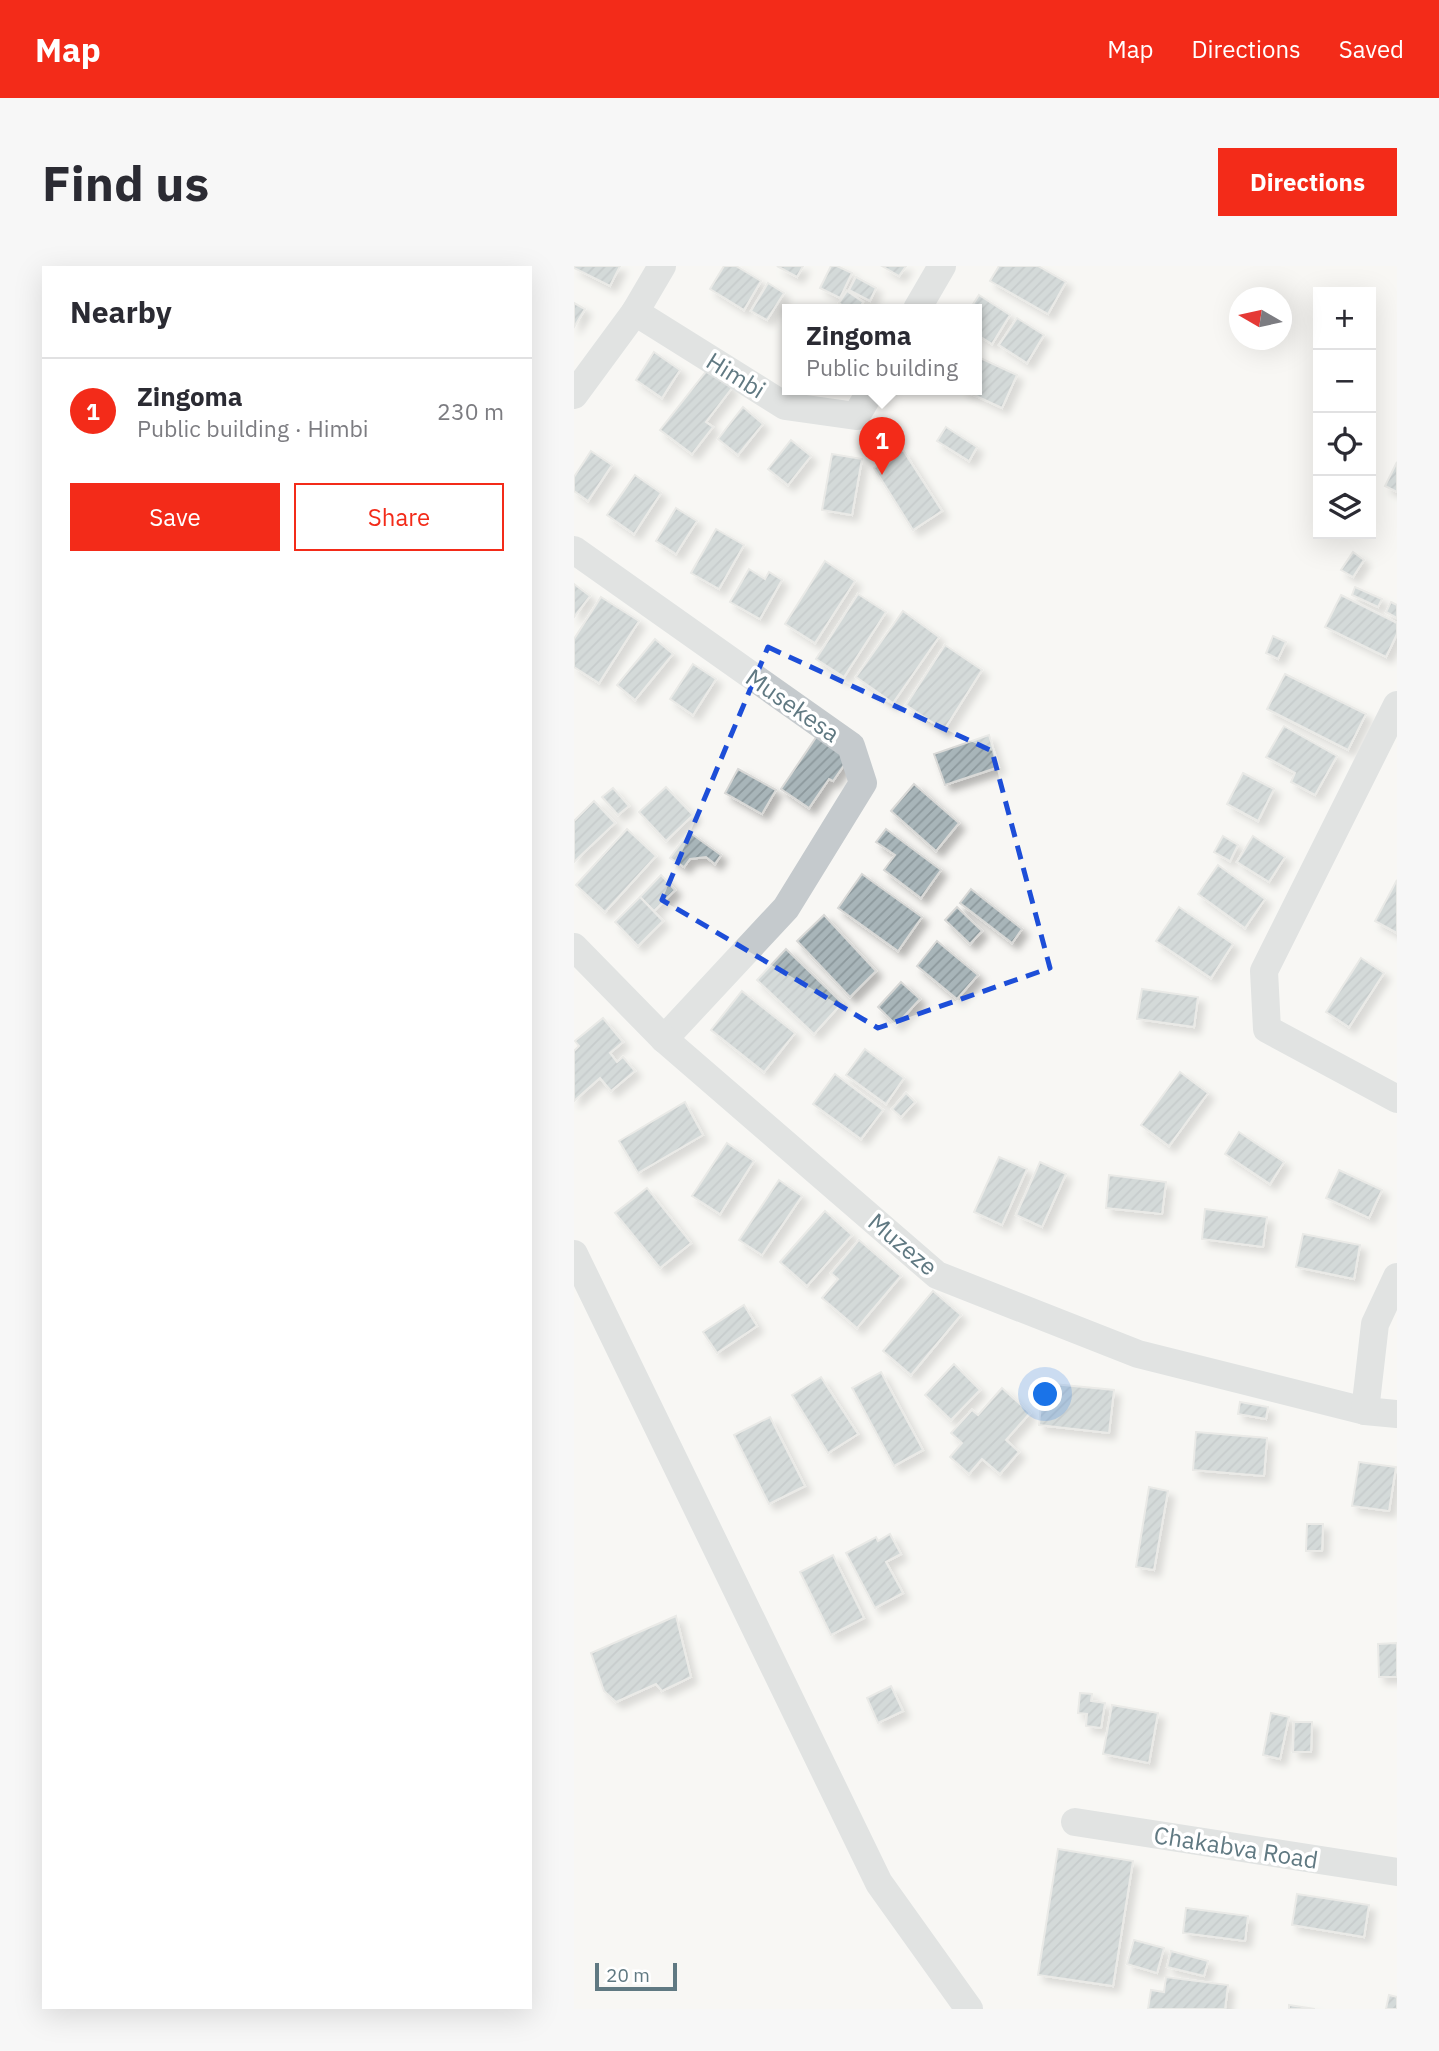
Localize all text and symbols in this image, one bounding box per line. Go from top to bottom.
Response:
text: Map [35,28,101,71]
text: Map [1107,33,1153,65]
text: Directions [1191,33,1301,65]
text: Saved [1339,33,1404,65]
button: Directions [1218,148,1397,216]
text: Find us [42,151,209,214]
north arrow [1229,287,1292,350]
map controls [1313,287,1376,539]
button: + [1313,287,1376,350]
text: Nearby [70,292,172,331]
popup [782,304,982,395]
text: Zingoma [806,318,912,352]
street label: Himbi [700,345,772,405]
button: − [1313,350,1376,413]
text: Public building [806,352,958,382]
text: Zingoma [137,379,243,413]
text: 1 [86,396,100,426]
text: 230 m [437,396,504,426]
text: Public building · Himbi [137,413,369,443]
button: locate [1313,413,1376,476]
pin: 1 [859,417,905,475]
button: layers [1313,476,1376,539]
button: Save [70,483,280,551]
button: Share [294,483,504,551]
street label: Musekesa [740,661,847,749]
street label: Muzeze [862,1206,944,1282]
your location [1028,1377,1062,1411]
street label: Chakabva Road [1152,1818,1320,1876]
scale bar [595,1960,677,1992]
text: 20 m [606,1963,650,1987]

